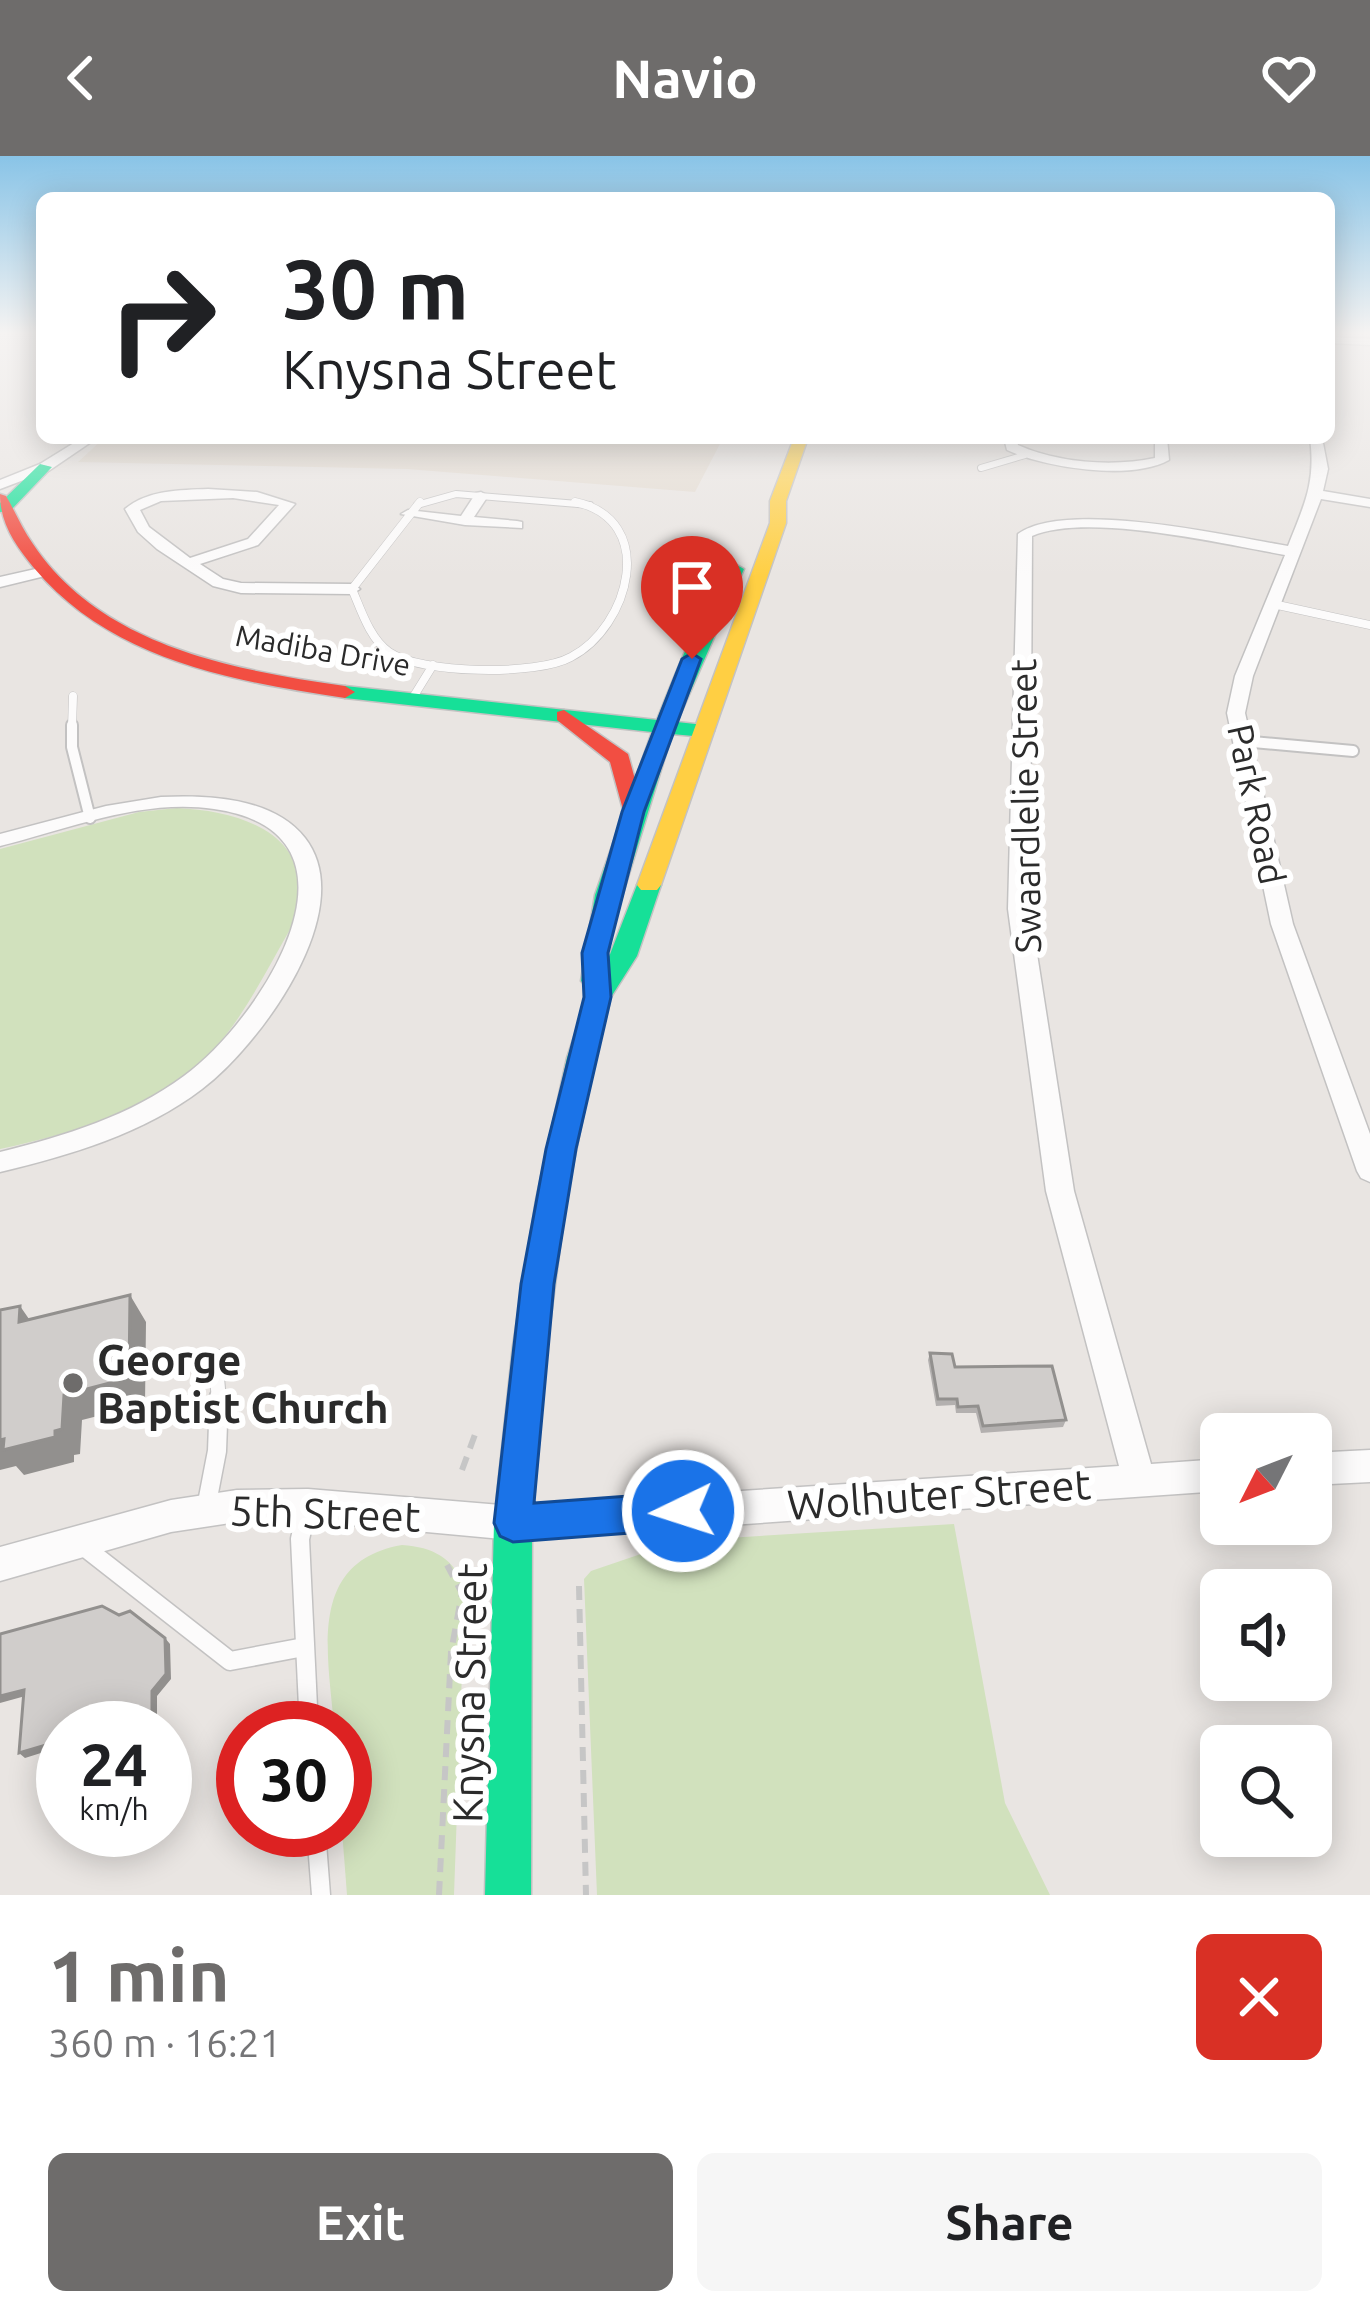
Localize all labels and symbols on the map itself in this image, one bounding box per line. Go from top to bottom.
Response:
pin [641,536,743,659]
street label: Madiba Drive [233,618,413,682]
street label: Swaardlelie Street [1002,658,1048,954]
street label: Park Road [1220,720,1294,888]
place label: George Baptist Church [97,1336,389,1431]
marker: George Baptist Church [60,1370,86,1396]
north arrow [1200,1413,1332,1545]
position arrow [620,1448,746,1574]
street label: Wolhuter Street [786,1460,1092,1528]
street label: 5th Street [229,1486,421,1540]
street label: Knysna Street [443,1563,495,1823]
speed limit sign: 30 [216,1701,372,1857]

